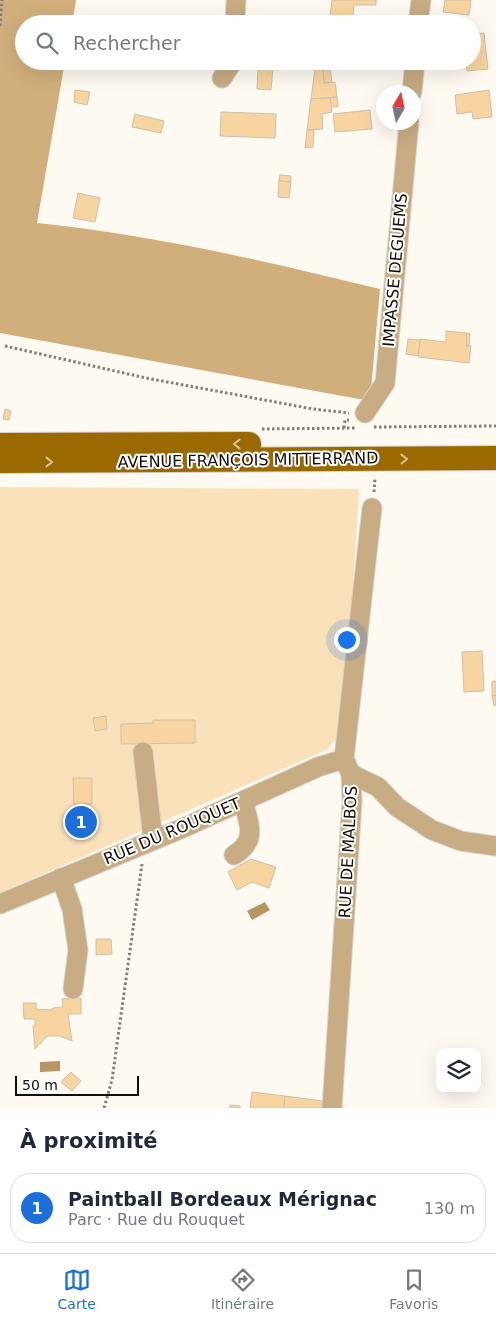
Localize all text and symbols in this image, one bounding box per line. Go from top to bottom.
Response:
search box [15,15,481,70]
icon: search [33,29,61,57]
text: Rechercher [73,32,181,54]
north arrow [376,85,421,130]
street label: IMPASSE DEGUEMS [379,192,411,348]
one-way arrow [233,439,241,449]
street label: AVENUE FRANÇOIS MITTERRAND [117,448,379,472]
one-way arrow [400,454,408,464]
one-way arrow [45,457,53,467]
your location [334,627,360,653]
street label: RUE DE MALBOS [335,785,361,919]
street label: RUE DU ROUQUET [101,793,243,868]
pin: 1 [65,803,97,841]
map controls [436,1048,481,1093]
button: layers [436,1048,481,1093]
scale bar [15,1073,139,1096]
text: 50 m [22,1077,58,1093]
text: À proximité [20,1129,157,1153]
text: Paintball Bordeaux Mérignac [68,1188,377,1210]
text: 1 [31,1199,43,1218]
text: 130 m [424,1199,475,1218]
text: Parc · Rue du Rouquet [68,1210,245,1229]
tab: Carte [58,1266,96,1312]
tab: Itinéraire [211,1266,274,1312]
tab: Favoris [389,1266,438,1312]

